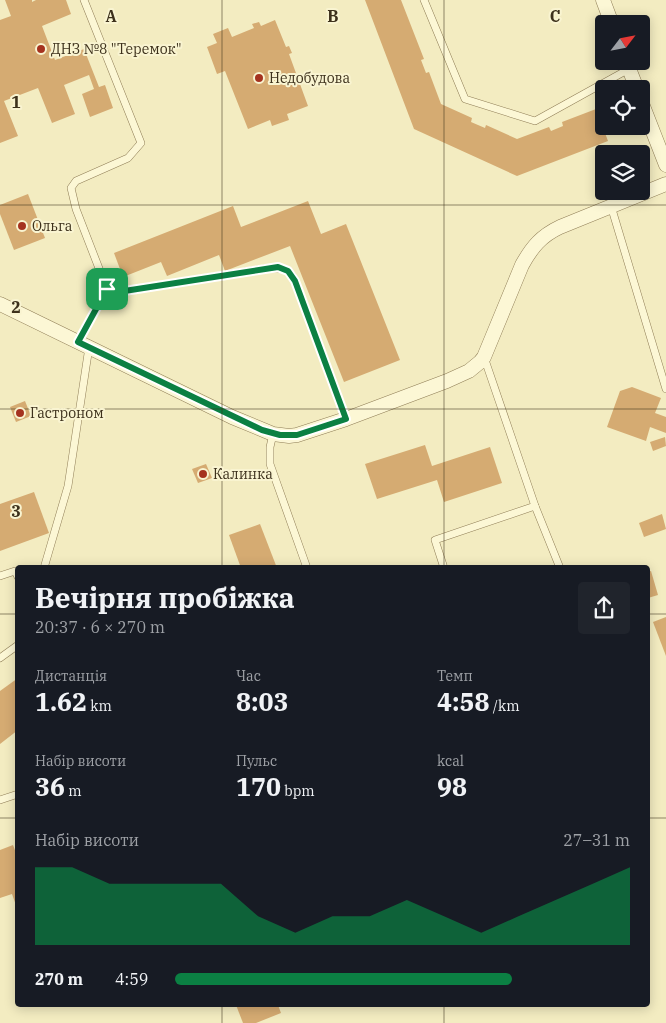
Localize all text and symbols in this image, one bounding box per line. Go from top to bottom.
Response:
text: A [105,6,117,26]
text: B [327,6,339,26]
text: C [550,6,560,26]
north arrow [595,15,650,70]
map controls [595,15,650,200]
place label: ДНЗ №8 "Теремок" [51,40,182,58]
marker: ДНЗ №8 "Теремок" [35,43,47,55]
place label: Недобудова [269,69,350,87]
marker: Недобудова [253,72,265,84]
button: locate [595,80,650,135]
text: 1 [11,92,21,112]
button: layers [595,145,650,200]
place label: Ольга [32,217,73,235]
marker: Ольга [16,220,28,232]
pin [86,268,128,310]
icon: arrive [93,275,121,303]
text: 2 [11,297,21,317]
place label: Гастроном [30,404,104,422]
marker: Гастроном [14,407,26,419]
place label: Калинка [213,465,273,483]
marker: Калинка [197,468,209,480]
text: 3 [11,501,21,521]
text: Вечірня пробіжка [35,579,295,616]
button: share [578,582,630,634]
text: 20:37 · 6 × 270 m [35,617,165,637]
text: Дистанція [35,667,107,685]
text: Час [236,667,261,685]
text: Темп [437,667,473,685]
text: 1.62 [35,685,87,718]
text: 8:03 [236,685,289,718]
text: 4:58 [437,685,490,718]
text: km [87,697,112,715]
text: /km [490,697,519,715]
text: Набір висоти [35,752,126,770]
text: Пульс [236,752,277,770]
text: kcal [437,752,464,770]
text: 36 [35,770,65,803]
text: 170 [236,770,281,803]
text: 98 [437,770,467,803]
text: m [65,782,82,800]
text: bpm [281,782,315,800]
text: Набір висоти [35,830,139,850]
text: 27–31 m [563,830,630,850]
text: 270 m [35,969,83,989]
text: 4:59 [115,969,148,989]

